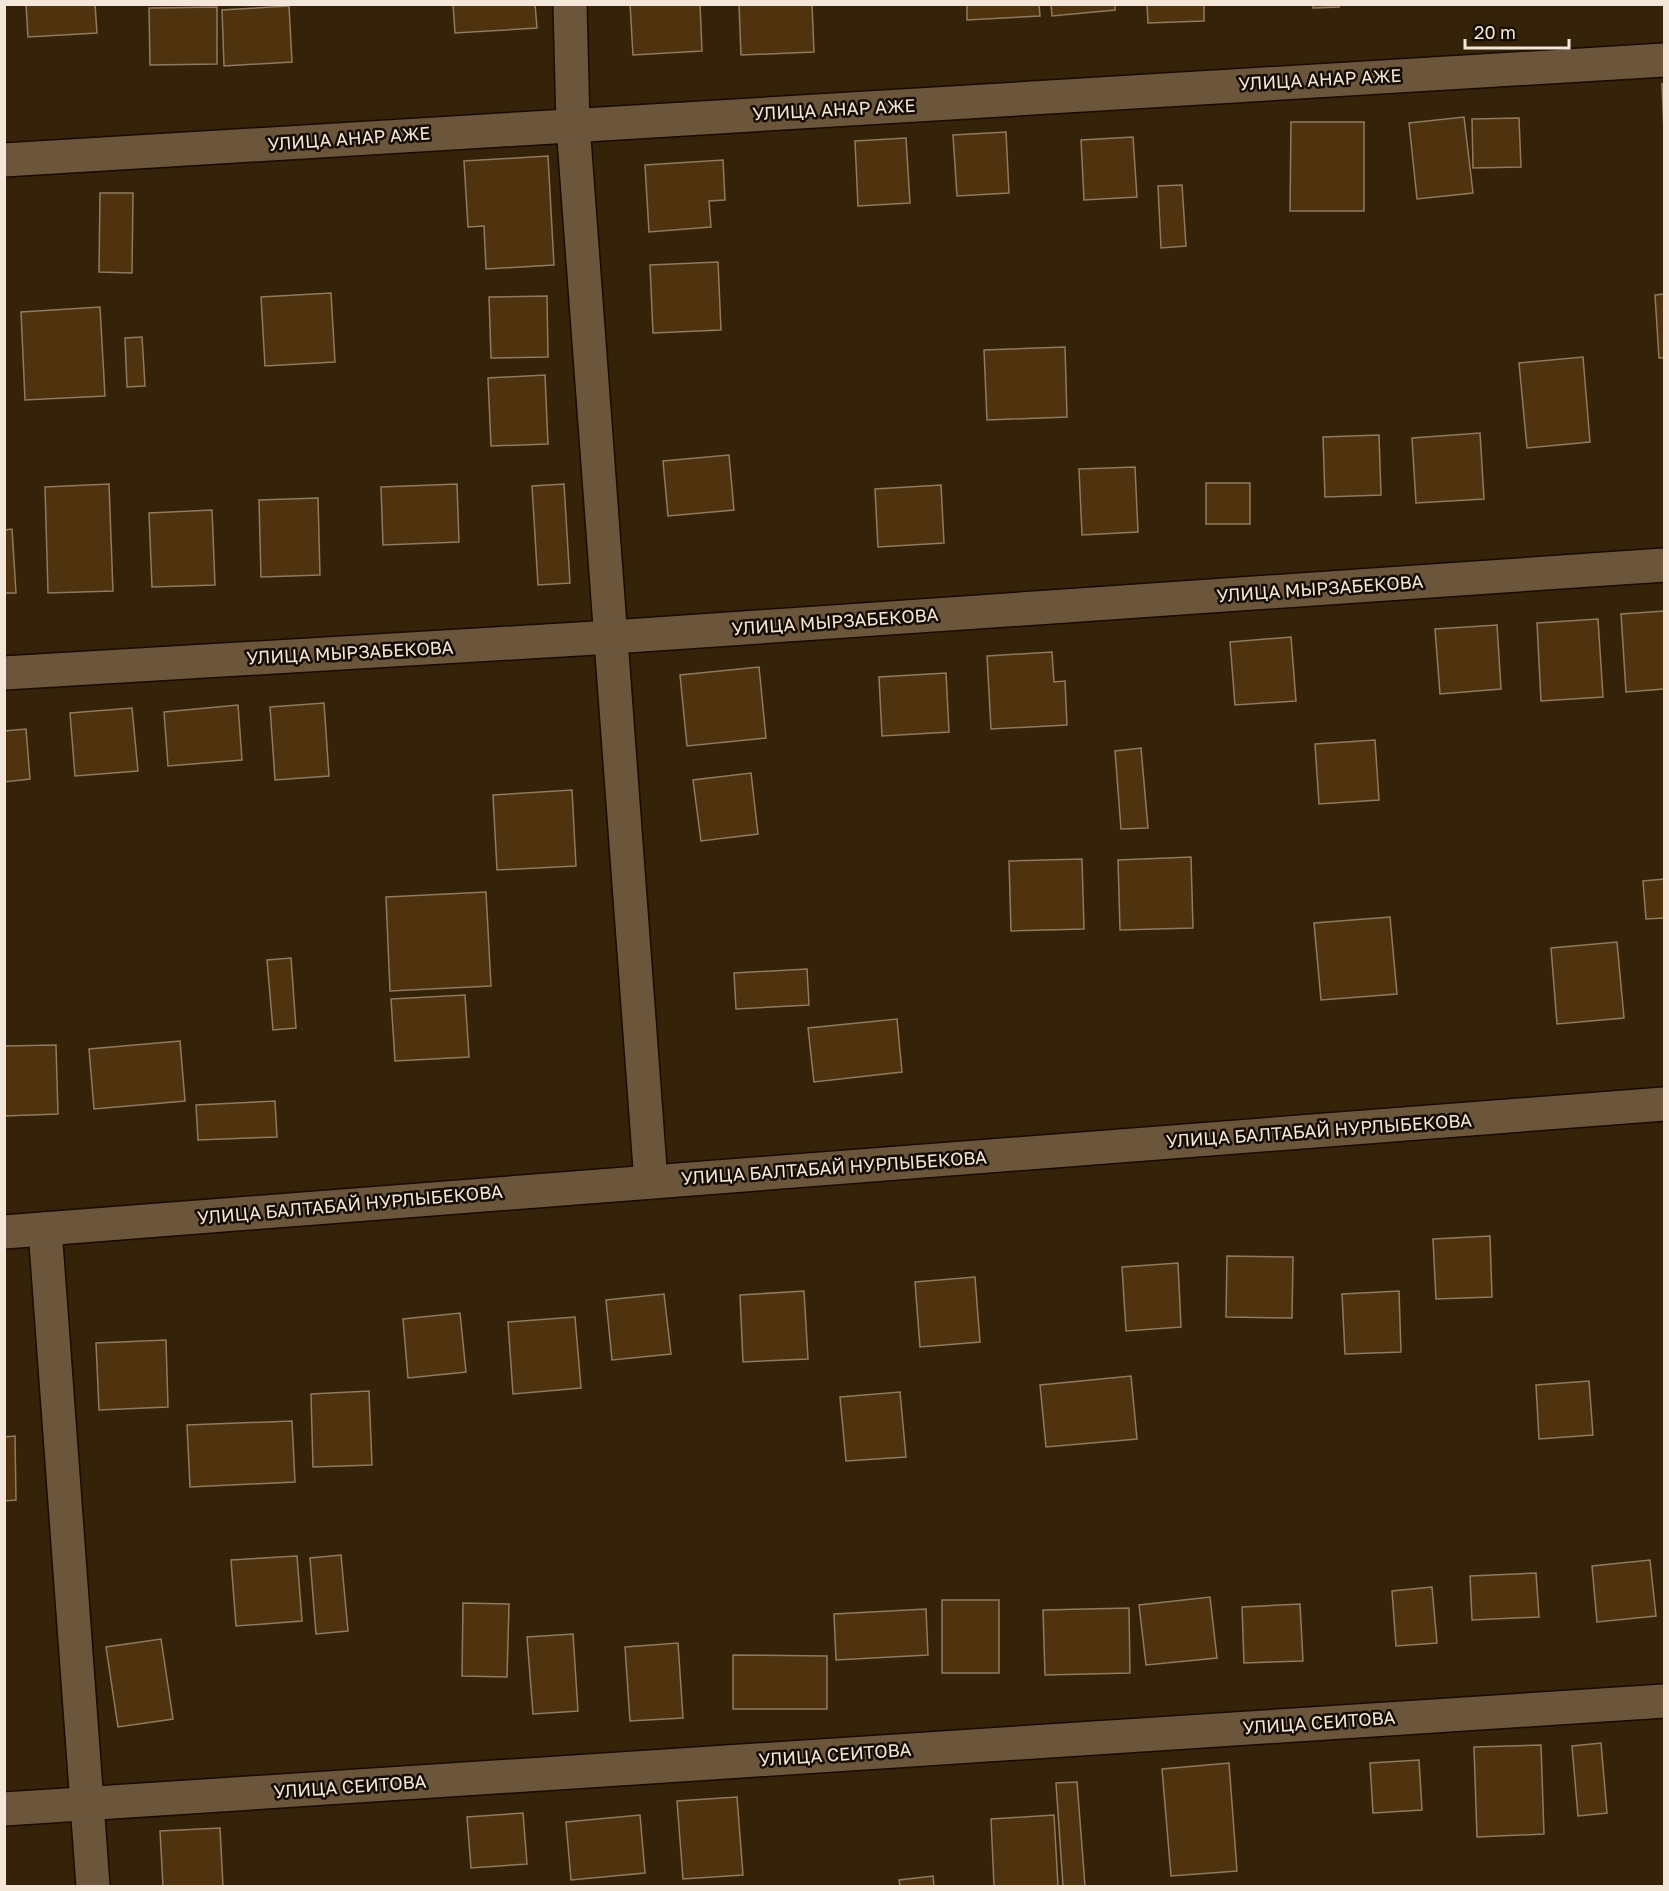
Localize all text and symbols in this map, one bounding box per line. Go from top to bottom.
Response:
scale bar [1465,12,1568,50]
text: 20 m [1474,21,1516,43]
street label: УЛИЦА АНАР АЖЕ [1238,64,1402,94]
street label: УЛИЦА АНАР АЖЕ [752,94,916,124]
street label: УЛИЦА АНАР АЖЕ [267,121,431,155]
street label: УЛИЦА МЫРЗАБЕКОВА [1216,570,1424,606]
street label: УЛИЦА МЫРЗАБЕКОВА [731,603,939,639]
street label: УЛИЦА МЫРЗАБЕКОВА [246,636,454,668]
street label: УЛИЦА БАЛТАБАЙ НУРЛЫБЕКОВА [1165,1108,1473,1152]
street label: УЛИЦА БАЛТАБАЙ НУРЛЫБЕКОВА [680,1145,988,1189]
street label: УЛИЦА БАЛТАБАЙ НУРЛЫБЕКОВА [196,1180,504,1228]
street label: УЛИЦА СЕИТОВА [1242,1706,1396,1738]
street label: УЛИЦА СЕИТОВА [758,1738,912,1770]
street label: УЛИЦА СЕИТОВА [273,1770,427,1802]

